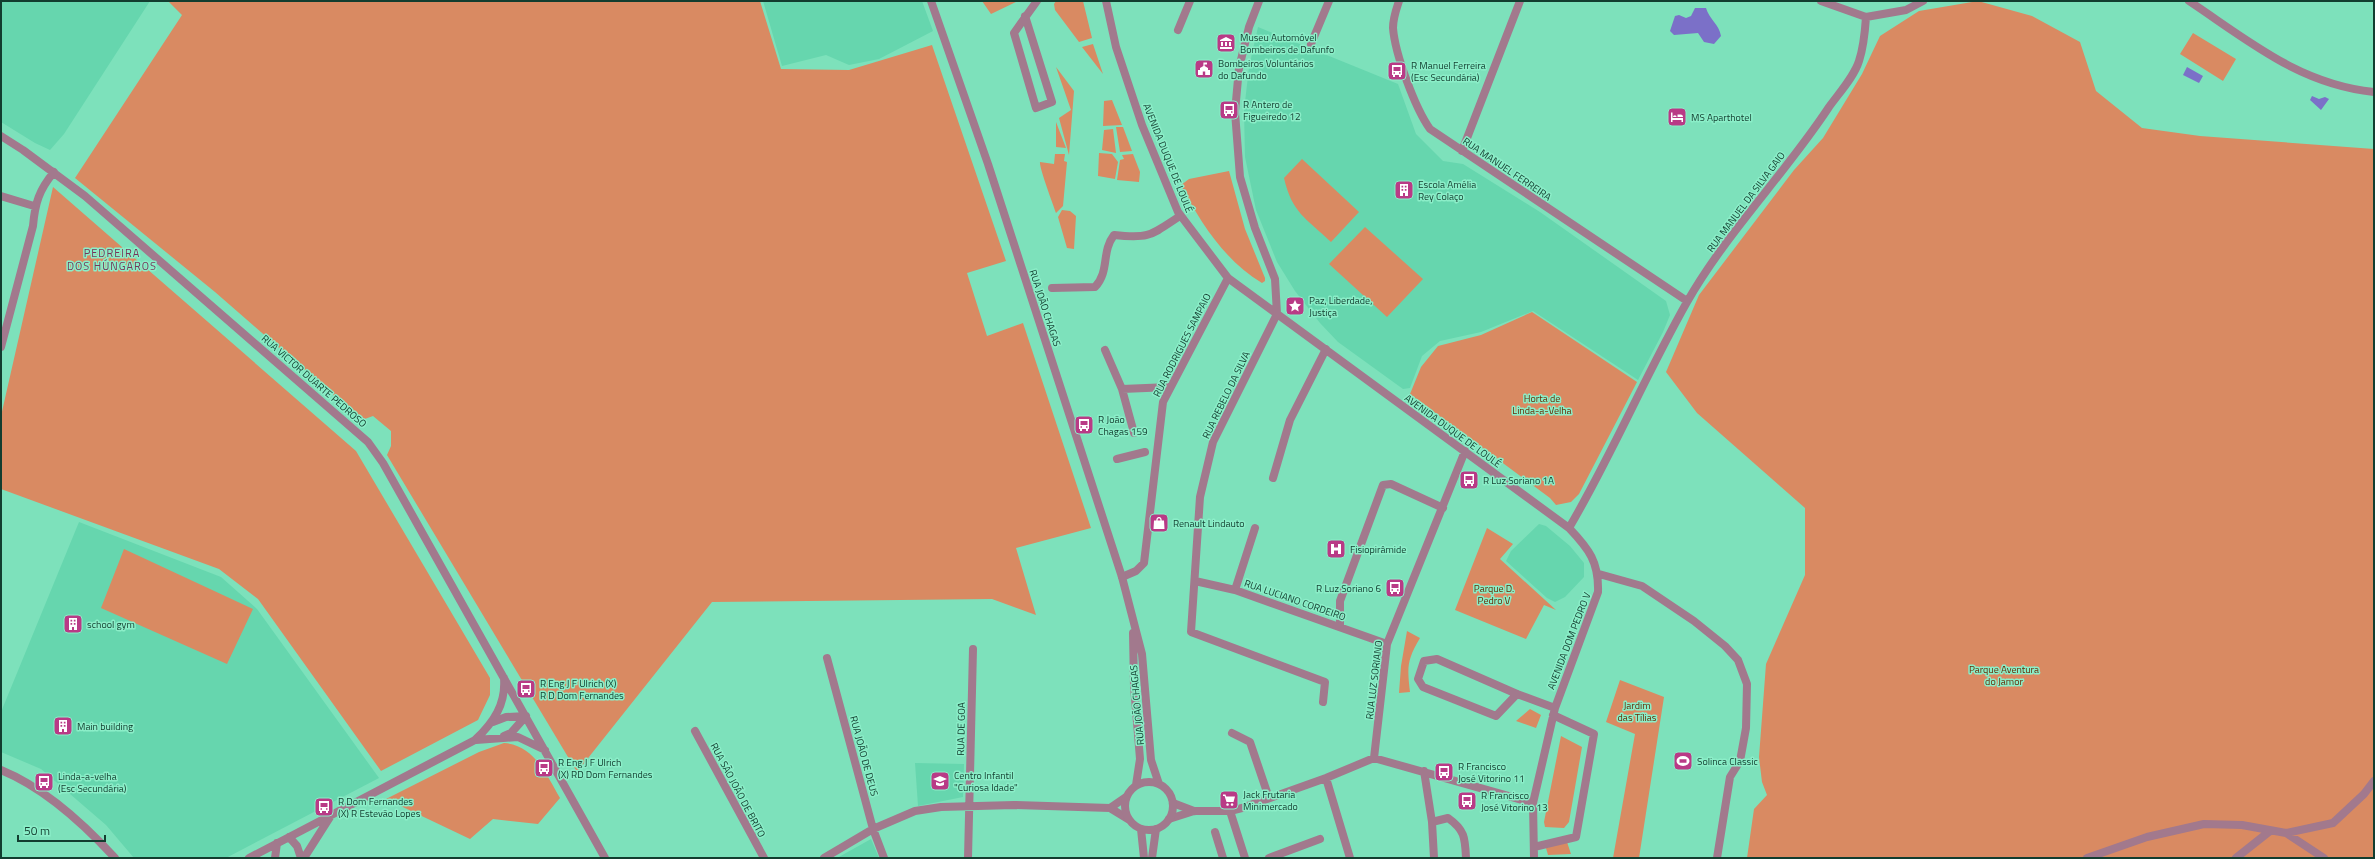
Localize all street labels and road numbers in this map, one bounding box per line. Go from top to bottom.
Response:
street label: AVENIDA DUQUE DE LOULÉ [1139,101,1197,215]
street label: RUA MANUEL FERREIRA [1460,134,1554,204]
street label: RUA MANUEL DA SILVA GAIO [1703,148,1789,255]
street label: RUA JOÃO CHAGAS [1025,268,1065,348]
street label: RUA RODRIGUES SAMPAIO [1149,290,1215,399]
street label: RUA VICTOR DUARTE PEDROSO [258,331,370,431]
street label: RUA REBELO DA SILVA [1198,349,1254,441]
street label: AVENIDA DUQUE DE LOULÉ [1401,391,1505,472]
street label: RUA LUCIANO CORDEIRO [1242,576,1348,625]
street label: AVENIDA DOM PEDRO V [1544,590,1595,692]
street label: RUA LUZ SORIANO [1362,639,1386,720]
street label: RUA JOÃO CHAGAS [1126,664,1148,746]
street label: RUA DE GOA [953,702,969,756]
street label: RUA JOÃO DE DEUS [846,714,882,798]
street label: RUA SÃO JOÃO DE BRITO [707,740,770,840]

